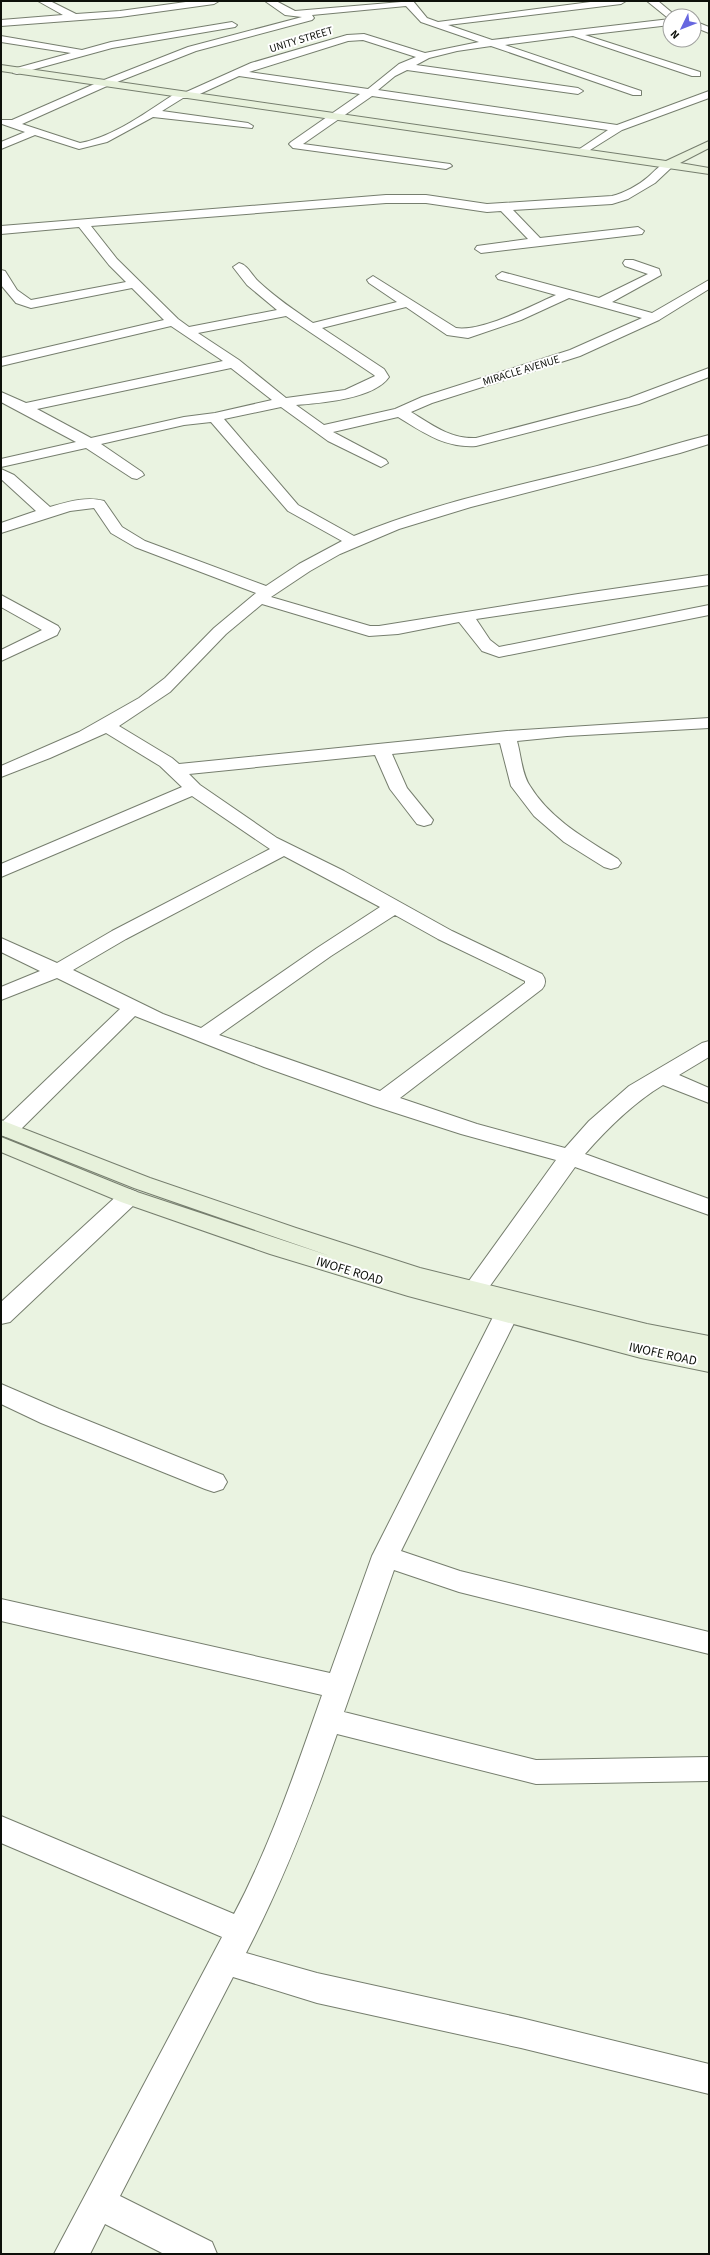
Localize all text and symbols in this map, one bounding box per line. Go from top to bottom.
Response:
north arrow [662,8,702,48]
street label: UNITY STREET [268,23,335,56]
text: N [667,27,683,42]
street label: MIRACLE AVENUE [481,352,562,389]
street label: IWOFE ROAD [314,1252,385,1290]
street label: IWOFE ROAD [627,1338,698,1370]

